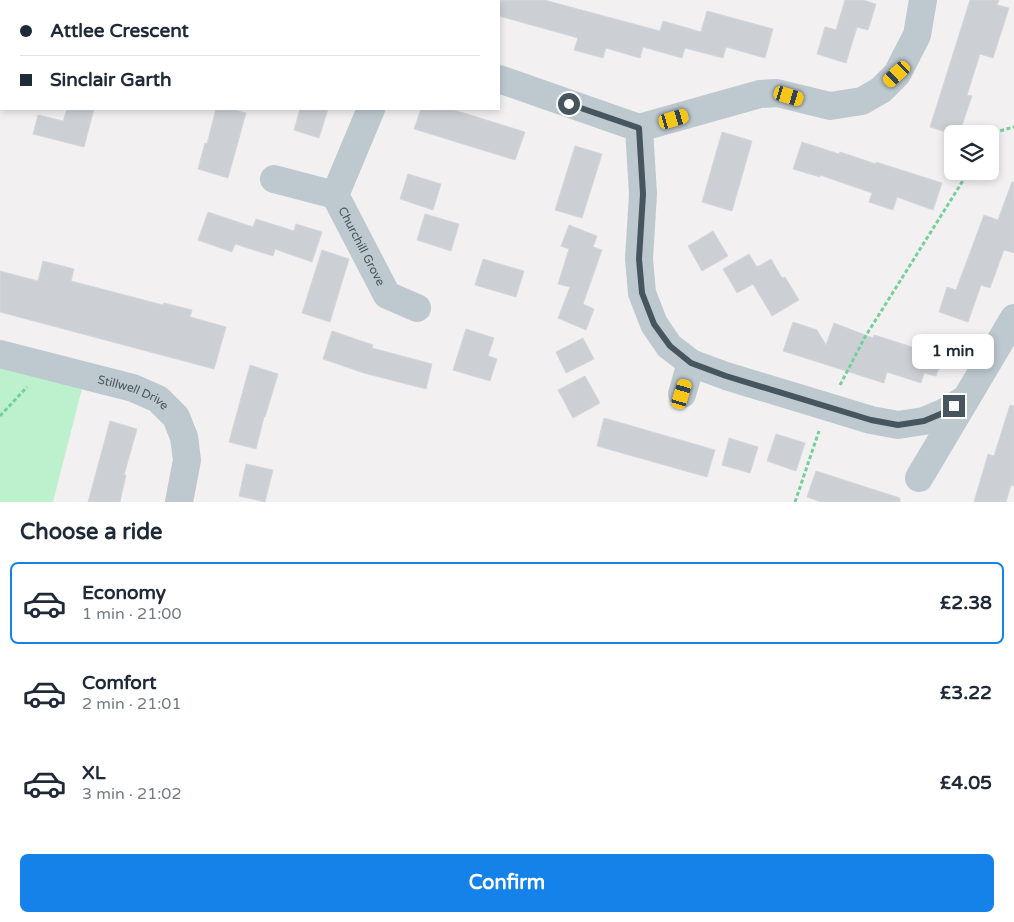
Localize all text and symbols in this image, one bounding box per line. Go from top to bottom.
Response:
text: Attlee Crescent [50,20,189,42]
car [880,58,913,90]
text: Sinclair Garth [50,69,172,91]
car [772,84,805,108]
route start [558,93,580,115]
car [657,108,690,130]
map controls [944,125,999,180]
button: layers [944,125,999,180]
street label: Churchill Grove [335,204,388,288]
callout: 1 min [913,334,995,368]
text: 1 min [932,341,974,361]
street label: Stillwell Drive [96,372,172,413]
car [670,377,693,411]
route end [943,395,965,417]
text: Choose a ride [20,519,163,545]
icon: car [22,581,67,626]
text: Economy [82,582,166,604]
text: £2.38 [940,592,992,614]
text: 1 min · 21:00 [82,604,181,624]
icon: car [22,671,67,716]
text: Comfort [82,672,156,694]
text: £3.22 [940,682,992,704]
text: 2 min · 21:01 [82,694,181,714]
icon: car [22,761,67,806]
text: XL [82,762,106,784]
text: £4.05 [940,772,992,794]
text: 3 min · 21:02 [82,784,181,804]
button: Confirm [20,854,994,912]

